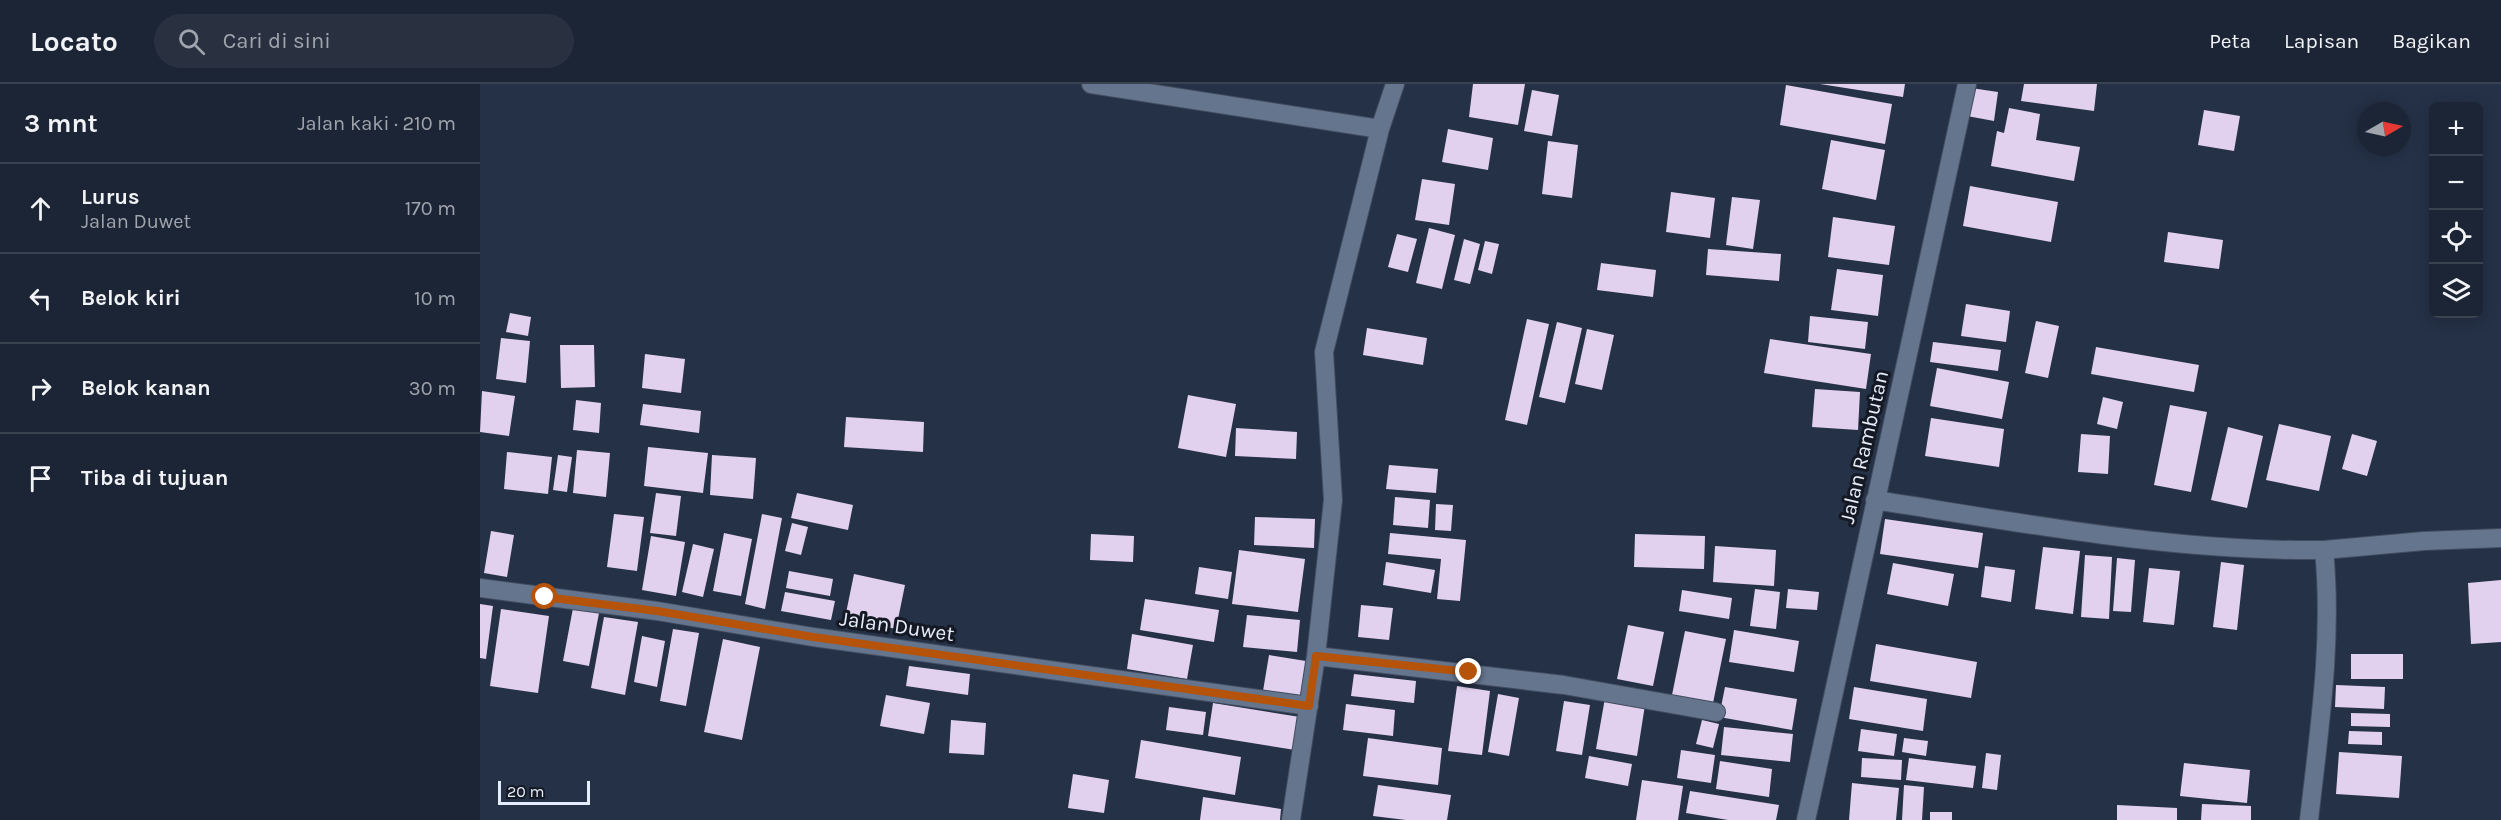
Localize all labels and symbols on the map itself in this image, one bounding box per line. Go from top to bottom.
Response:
north arrow [2357,102,2411,156]
street label: Jalan Rambutan [1835,368,1893,526]
route start [531,583,557,609]
street label: Jalan Duwet [838,606,956,646]
route end [1455,658,1481,684]
scale bar [498,778,590,806]

